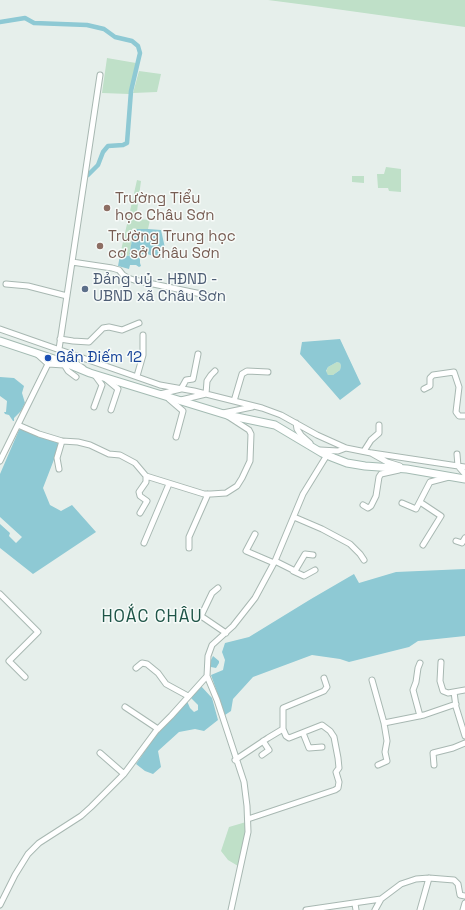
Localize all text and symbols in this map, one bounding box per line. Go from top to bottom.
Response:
place label: Trường Tiểu học Châu Sơn [115,190,214,225]
marker: Trường Tiểu học Châu Sơn [102,203,112,213]
place label: Trường Trung học cơ sở Châu Sơn [108,228,236,263]
marker: Trường Trung học cơ sở Châu Sơn [95,241,105,251]
place label: Đảng uỷ - HĐND - UBND xã Châu Sơn [93,271,226,306]
marker: Đảng uỷ - HĐND - UBND xã Châu Sơn [80,284,90,294]
place label: Gần Điếm 12 [56,349,142,367]
marker: Gần Điếm 12 [43,353,53,363]
district label: HOẮC CHÂU [101,607,203,627]

